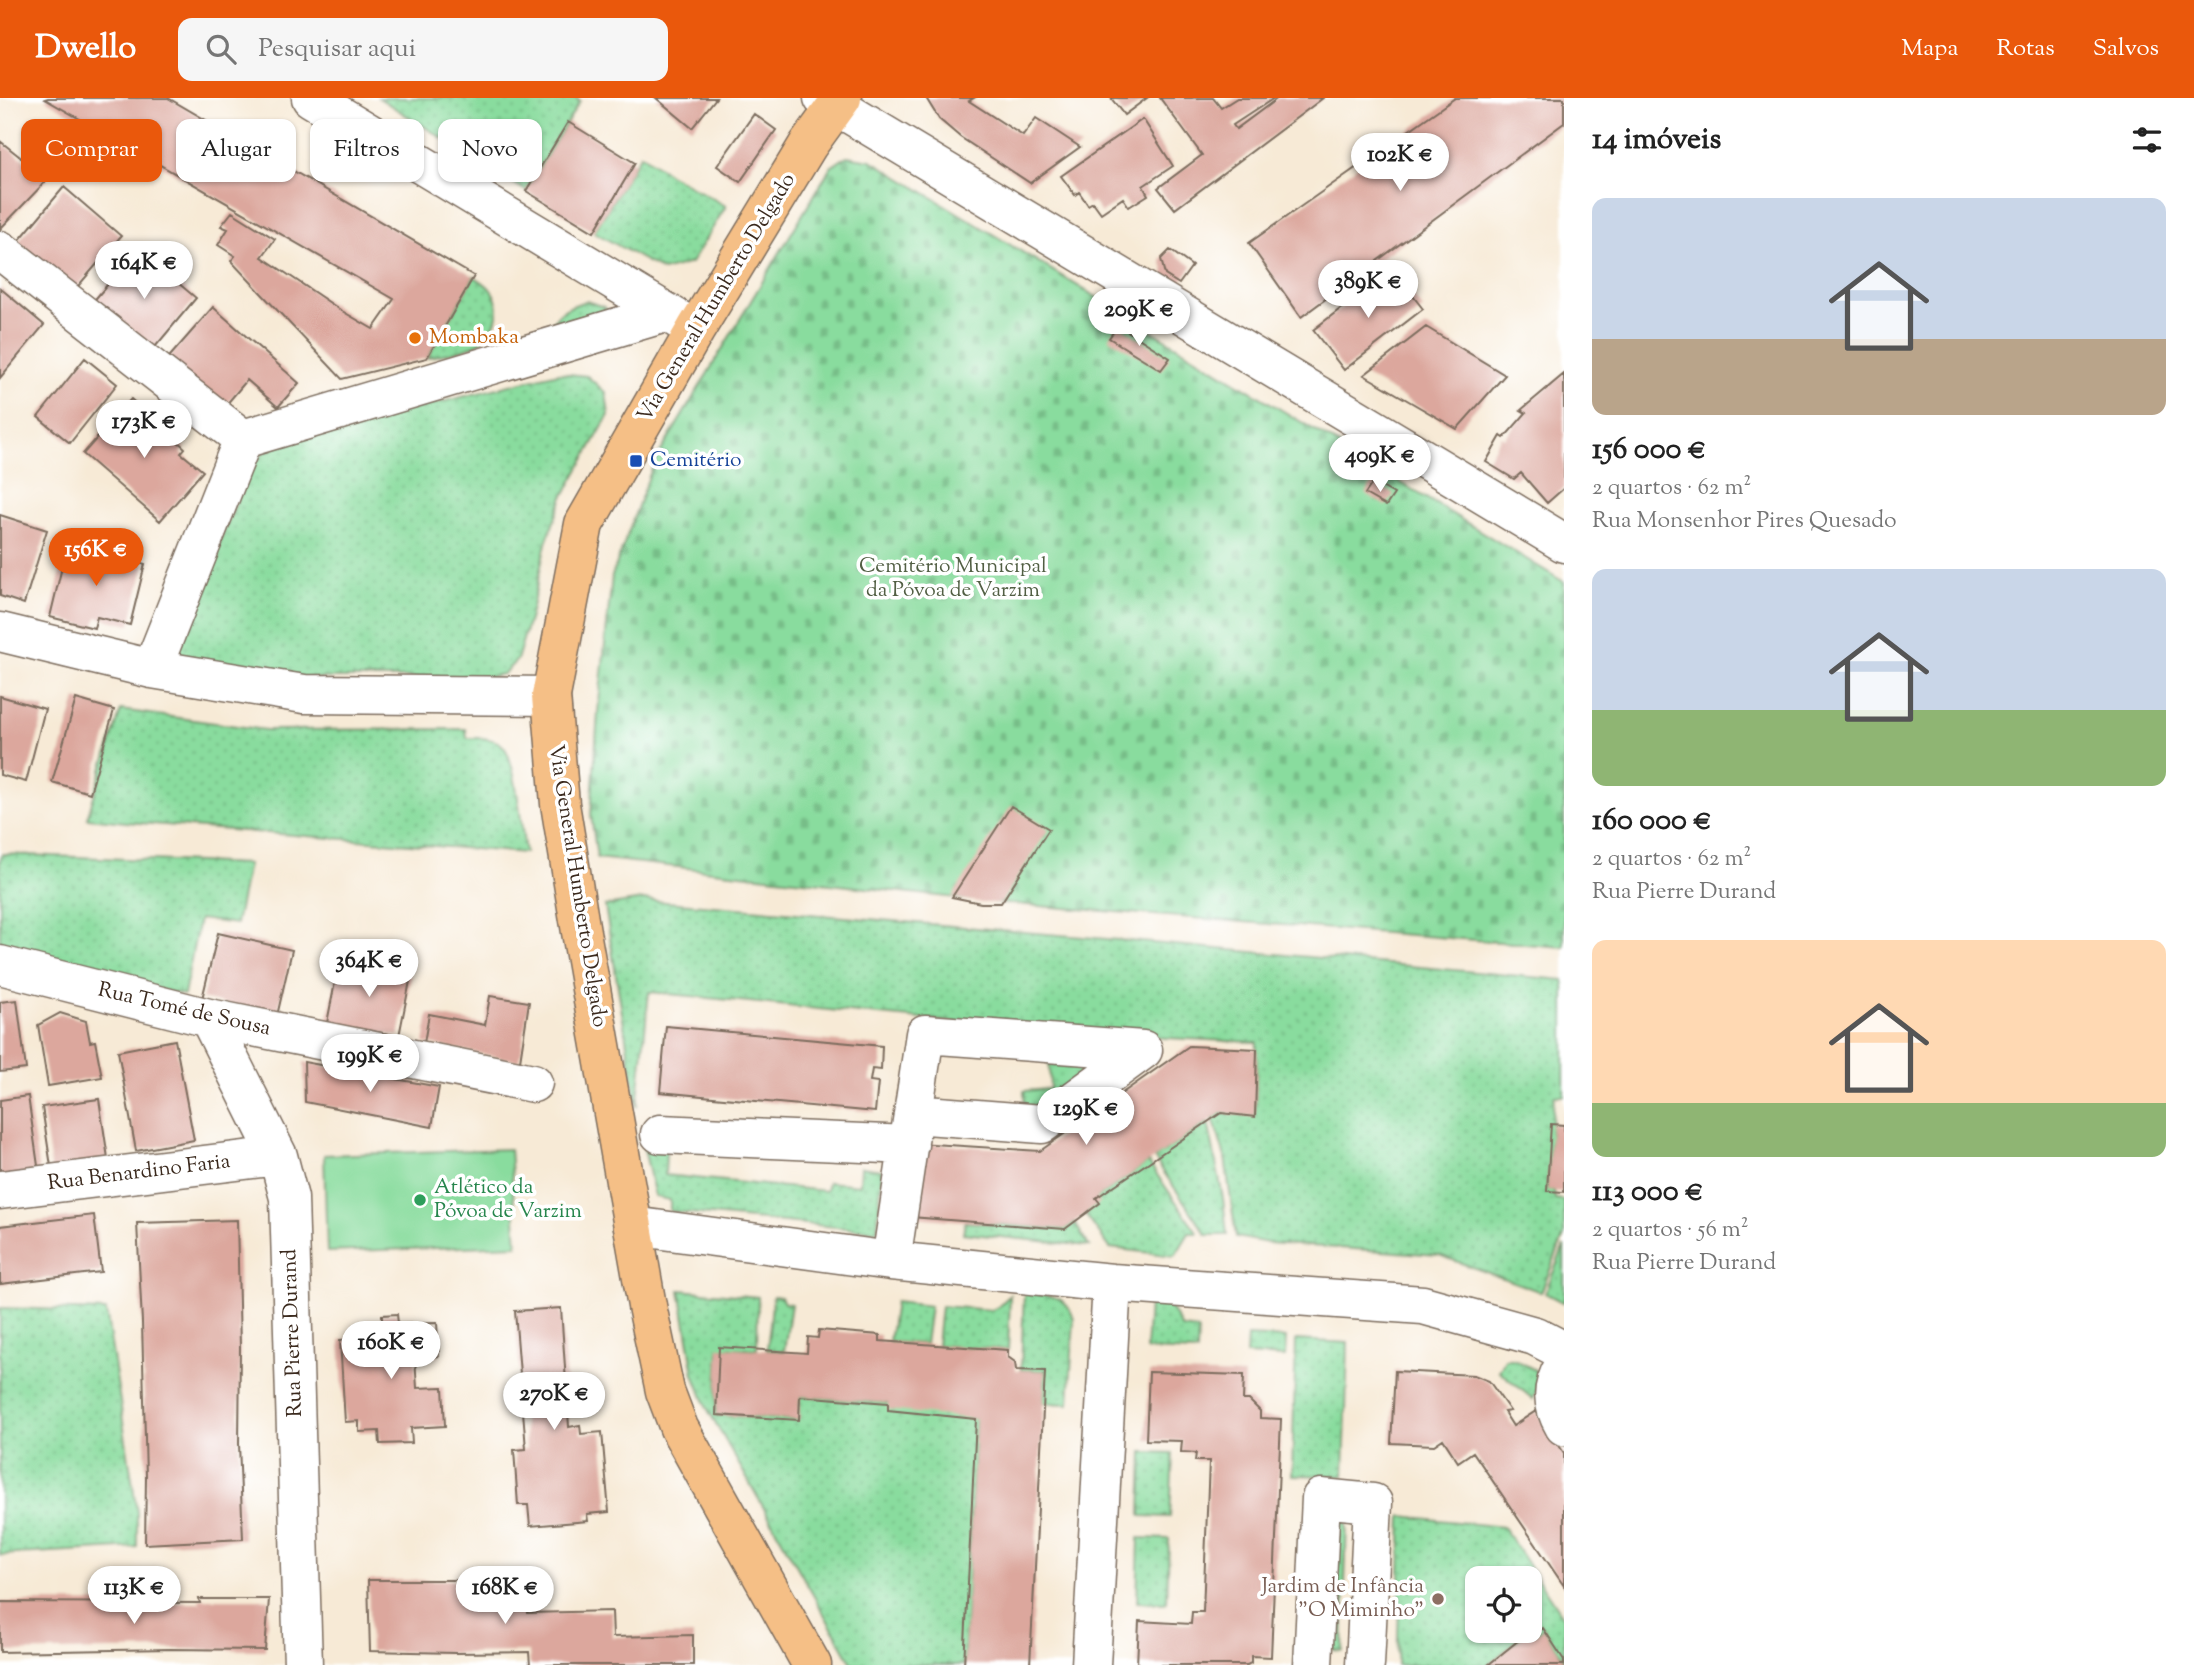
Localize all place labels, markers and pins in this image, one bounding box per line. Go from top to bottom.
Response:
pin: 102K € [1343,134,1457,193]
pin: 164K € [87,242,201,301]
pin: 389K € [1311,260,1425,320]
pin: 209K € [1082,288,1196,348]
place label: Mombaka [429,323,519,353]
marker: Mombaka [407,330,423,346]
pin: 173K € [87,400,201,460]
pin: 409K € [1323,434,1437,494]
place label: Cemitério [650,446,742,476]
marker: Cemitério [628,453,644,469]
pin: 156K € [39,528,153,588]
pin: 364K € [312,940,426,999]
pin: 199K € [313,1034,427,1094]
pin: 129K € [1029,1088,1143,1147]
place label: Atlético da Póvoa de Varzim [434,1173,582,1227]
marker: Atlético da Póvoa de Varzim [412,1192,428,1208]
pin: 160K € [334,1322,448,1381]
pin: 270K € [497,1372,611,1432]
pin: 113K € [77,1566,191,1626]
pin: 168K € [448,1566,562,1626]
place label: Jardim de Infância "O Miminho" [1261,1572,1424,1626]
marker: Jardim de Infância "O Miminho" [1430,1591,1446,1607]

